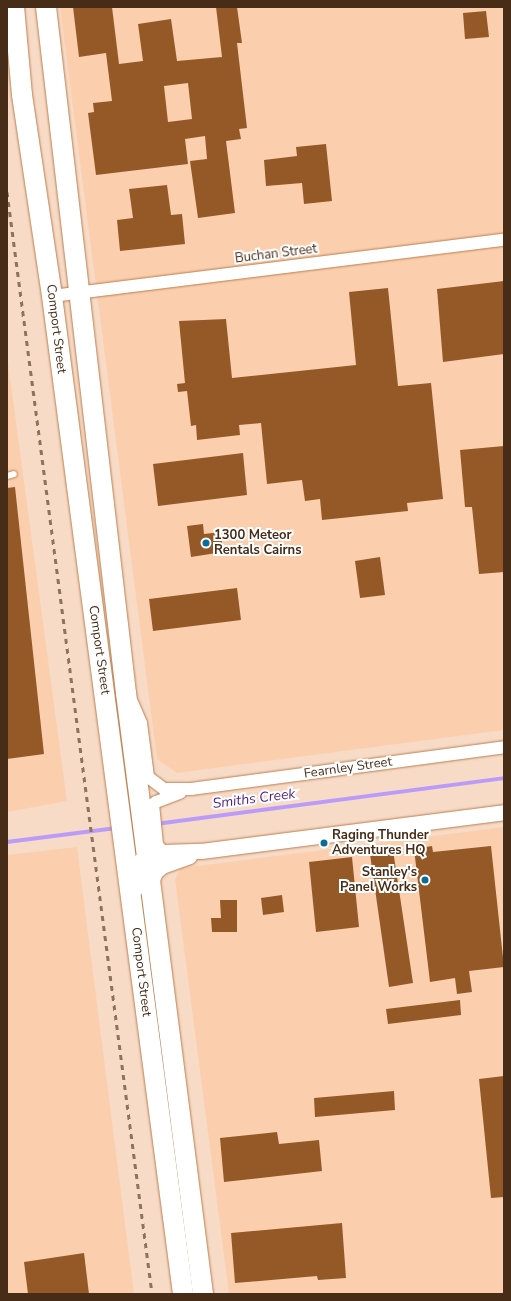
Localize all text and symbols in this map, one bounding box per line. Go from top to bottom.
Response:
street label: Buchan Street [234,241,318,267]
street label: Comport Street [43,283,69,375]
place label: 1300 Meteor Rentals Cairns [214,528,302,559]
marker: 1300 Meteor Rentals Cairns [201,538,211,548]
street label: Comport Street [85,604,113,696]
street label: Fearnley Street [303,754,393,782]
water label: Smiths Creek [212,786,296,812]
place label: Raging Thunder Adventures HQ [332,828,429,859]
marker: Raging Thunder Adventures HQ [319,838,329,848]
place label: Stanley's Panel Works [340,865,417,896]
marker: Stanley's Panel Works [420,875,430,885]
street label: Comport Street [128,926,154,1018]

